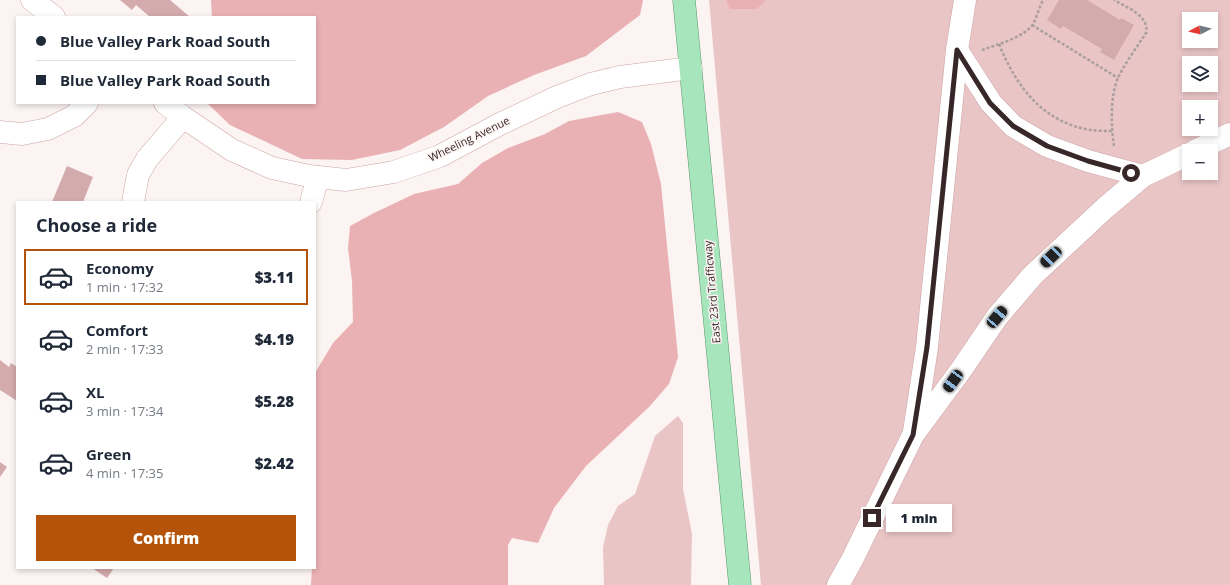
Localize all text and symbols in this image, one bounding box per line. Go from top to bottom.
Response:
north arrow [1182,12,1218,48]
map controls [1182,12,1218,180]
text: Blue Valley Park Road South [60,31,270,51]
button: layers [1182,56,1218,92]
text: Blue Valley Park Road South [60,70,270,90]
button: + [1182,100,1218,136]
street label: Wheeling Avenue [426,112,512,165]
button: − [1182,144,1218,180]
route start [1122,164,1140,182]
text: Choose a ride [36,213,157,237]
street label: East 23rd Trafficway [699,240,723,344]
car [1038,244,1064,270]
text: Economy [86,258,154,278]
icon: car [38,259,74,295]
text: $3.11 [255,267,294,287]
text: 1 min · 17:32 [86,278,163,296]
car [985,304,1009,330]
text: Comfort [86,320,148,340]
icon: car [38,321,74,357]
text: $4.19 [255,329,294,349]
text: 2 min · 17:33 [86,340,163,358]
car [941,368,965,394]
text: XL [86,382,104,402]
icon: car [38,383,74,419]
text: $5.28 [255,391,294,411]
text: 3 min · 17:34 [86,402,163,420]
text: Green [86,444,131,464]
icon: car [38,445,74,481]
text: $2.42 [255,453,294,473]
text: 4 min · 17:35 [86,464,163,482]
callout: 1 min [886,504,952,532]
route end [863,509,881,527]
text: 1 min [901,509,937,527]
button: Confirm [36,515,296,561]

